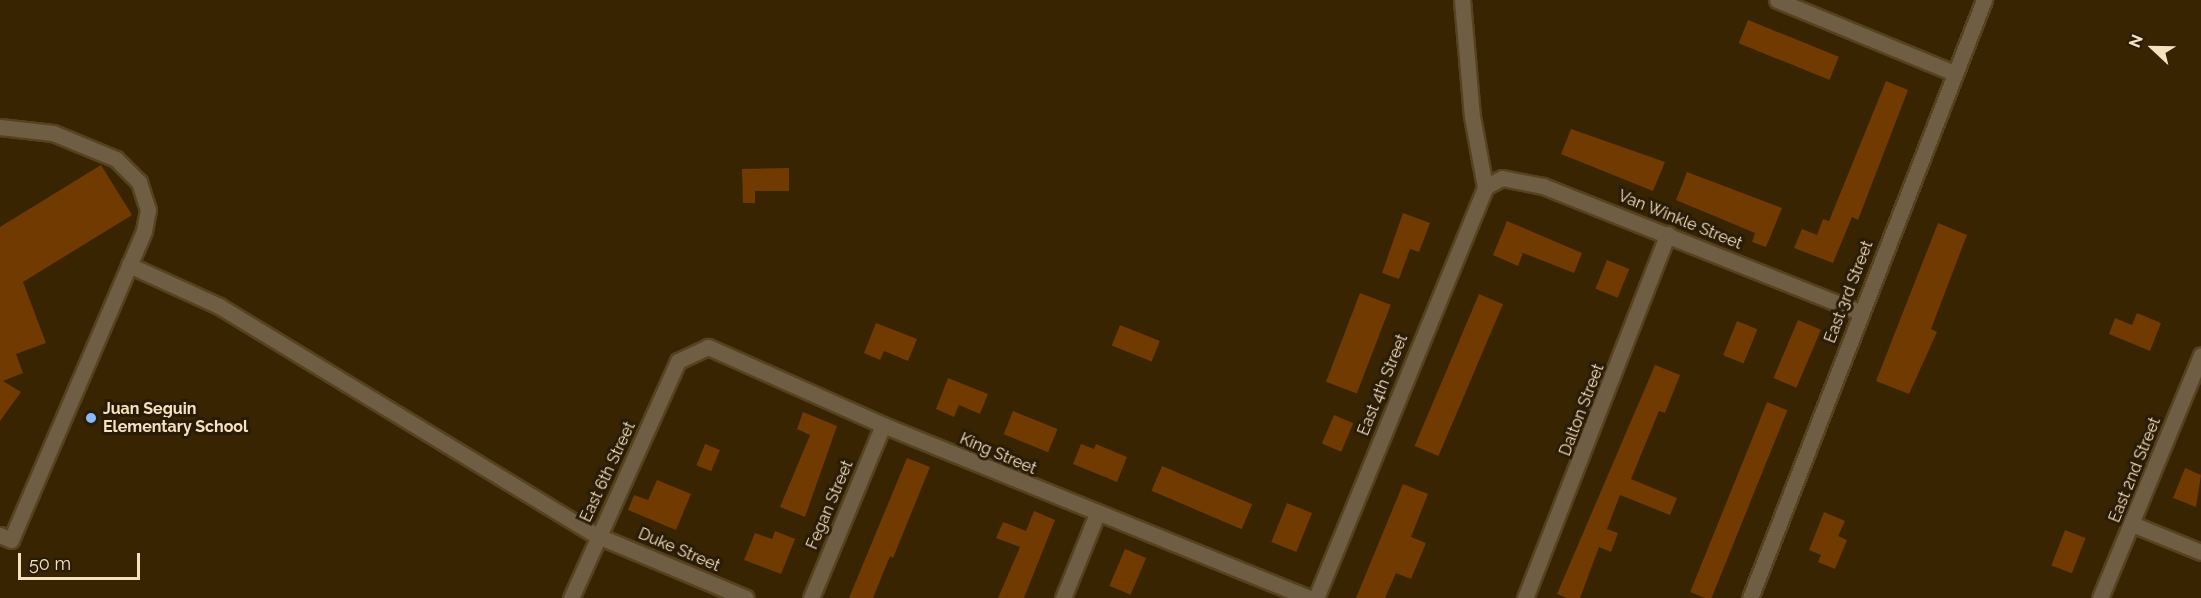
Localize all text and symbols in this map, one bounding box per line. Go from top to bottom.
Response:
north arrow [2123,18,2183,78]
text: N [2125,32,2147,50]
street label: Van Winkle Street [1615,186,1745,254]
street label: East 3rd Street [1821,238,1877,346]
street label: East 4th Street [1354,332,1412,438]
street label: Dalton Street [1556,361,1608,459]
place label: Juan Seguin Elementary School [103,399,248,437]
marker: Juan Seguin Elementary School [84,411,98,425]
street label: East 2nd Street [2105,415,2165,525]
street label: East 6th Street [576,419,640,525]
street label: King Street [957,429,1039,479]
street label: Fegan Street [803,458,857,552]
street label: Duke Street [635,524,723,576]
scale bar [21,541,142,579]
text: 50 m [29,553,71,574]

